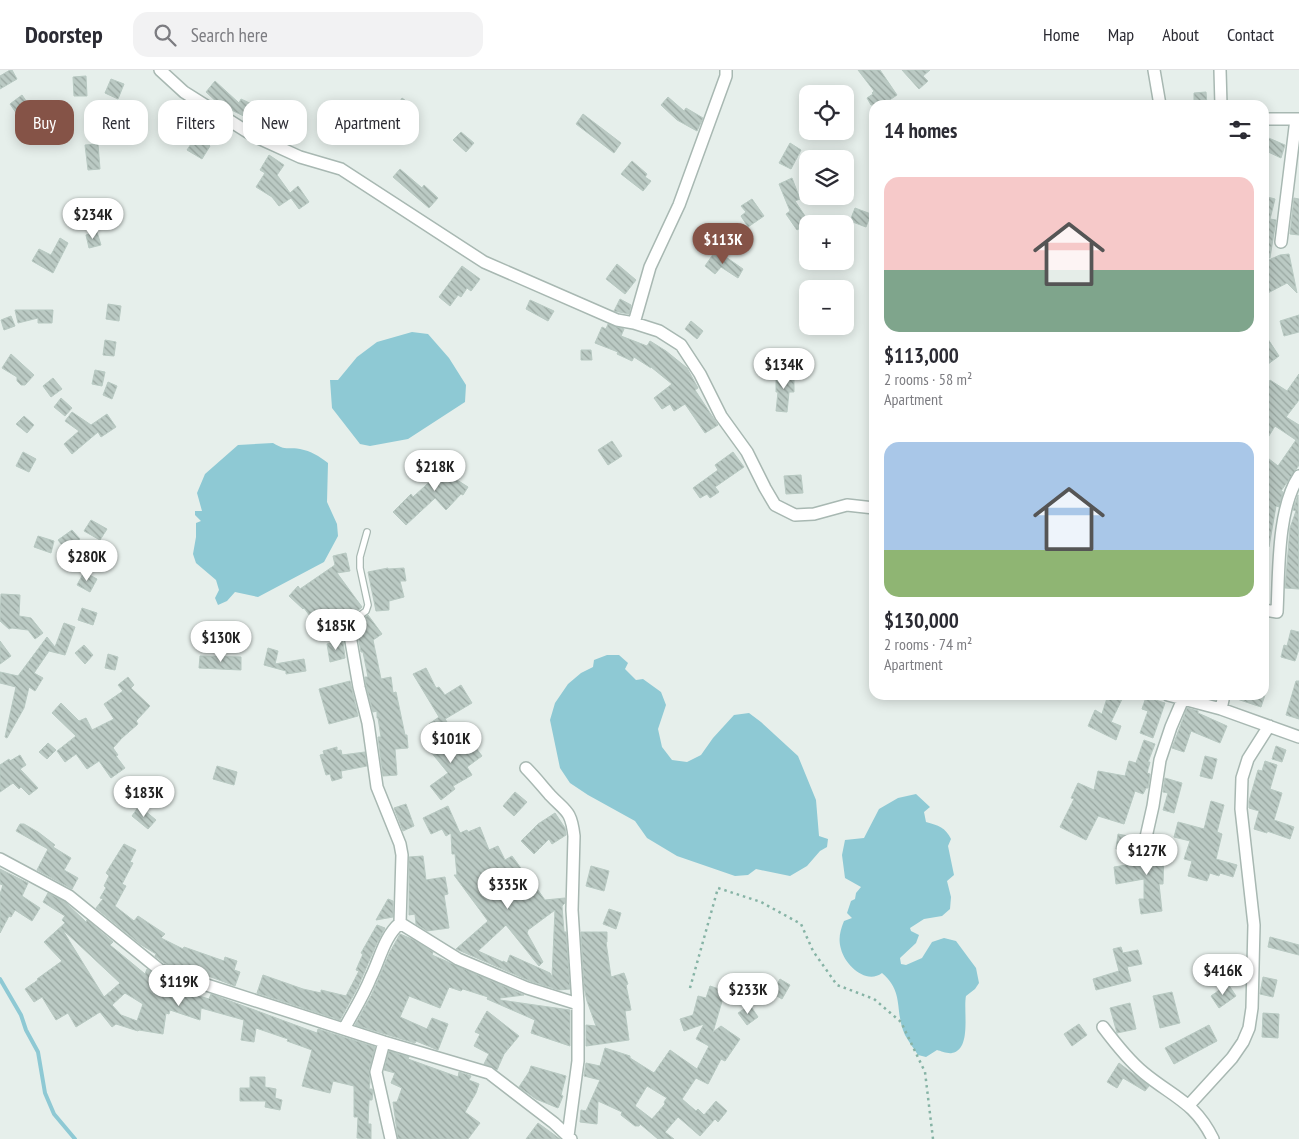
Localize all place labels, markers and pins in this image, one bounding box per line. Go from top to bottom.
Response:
pin: $234K [58,198,128,240]
pin: $113K [688,222,758,265]
pin: $134K [749,348,819,390]
pin: $218K [400,450,470,492]
pin: $280K [52,540,122,582]
pin: $185K [301,608,371,651]
pin: $130K [186,620,256,663]
pin: $101K [416,722,486,764]
pin: $183K [109,776,179,818]
pin: $127K [1112,834,1182,876]
pin: $335K [473,868,543,910]
pin: $416K [1188,954,1258,996]
pin: $119K [144,964,214,1007]
pin: $233K [713,972,783,1015]

